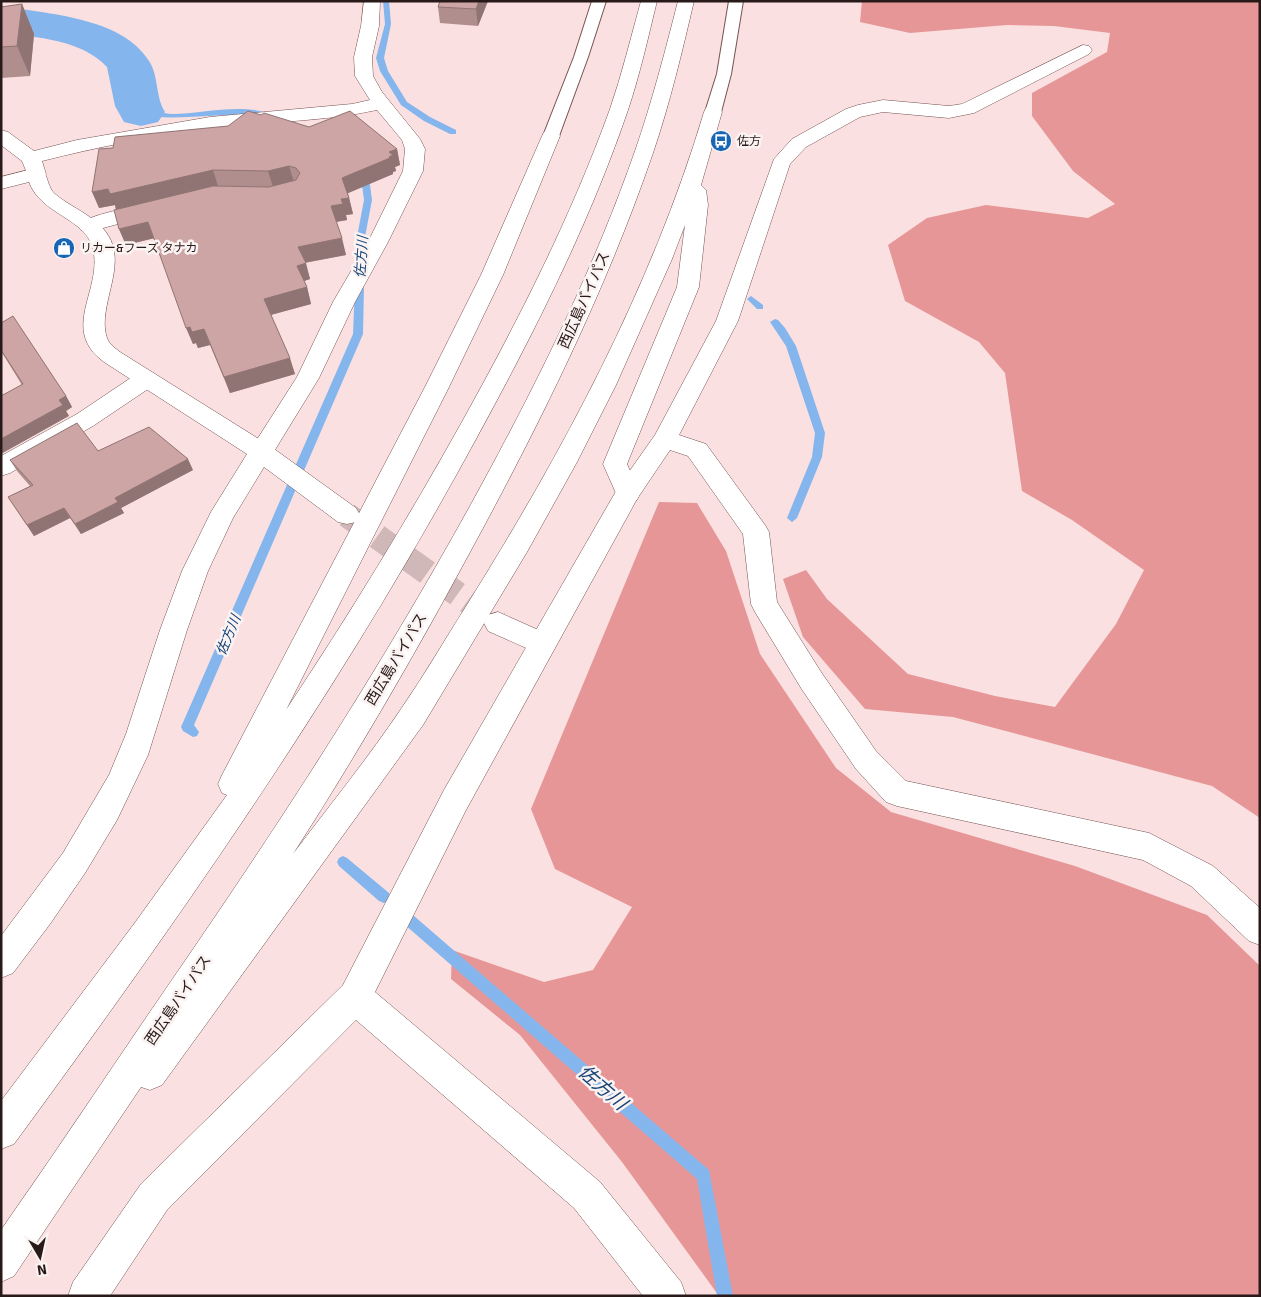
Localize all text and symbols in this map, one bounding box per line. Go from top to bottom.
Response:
bus stop icon: 佐方 [709,129,733,153]
place label: 佐方 [737,134,761,149]
water label: 佐方川 [352,233,372,279]
shop icon: リカー&フーズ タナカ [52,236,76,260]
place label: リカー&フーズ タナカ [80,241,198,256]
street label: 西広島バイパス [554,249,614,351]
street label: 西広島バイパス [361,609,431,709]
water label: 佐方川 [212,611,245,658]
street label: 西広島バイパス [141,952,215,1048]
water label: 佐方川 [573,1060,633,1117]
north arrow [15,1232,65,1282]
text: N [36,1260,48,1279]

